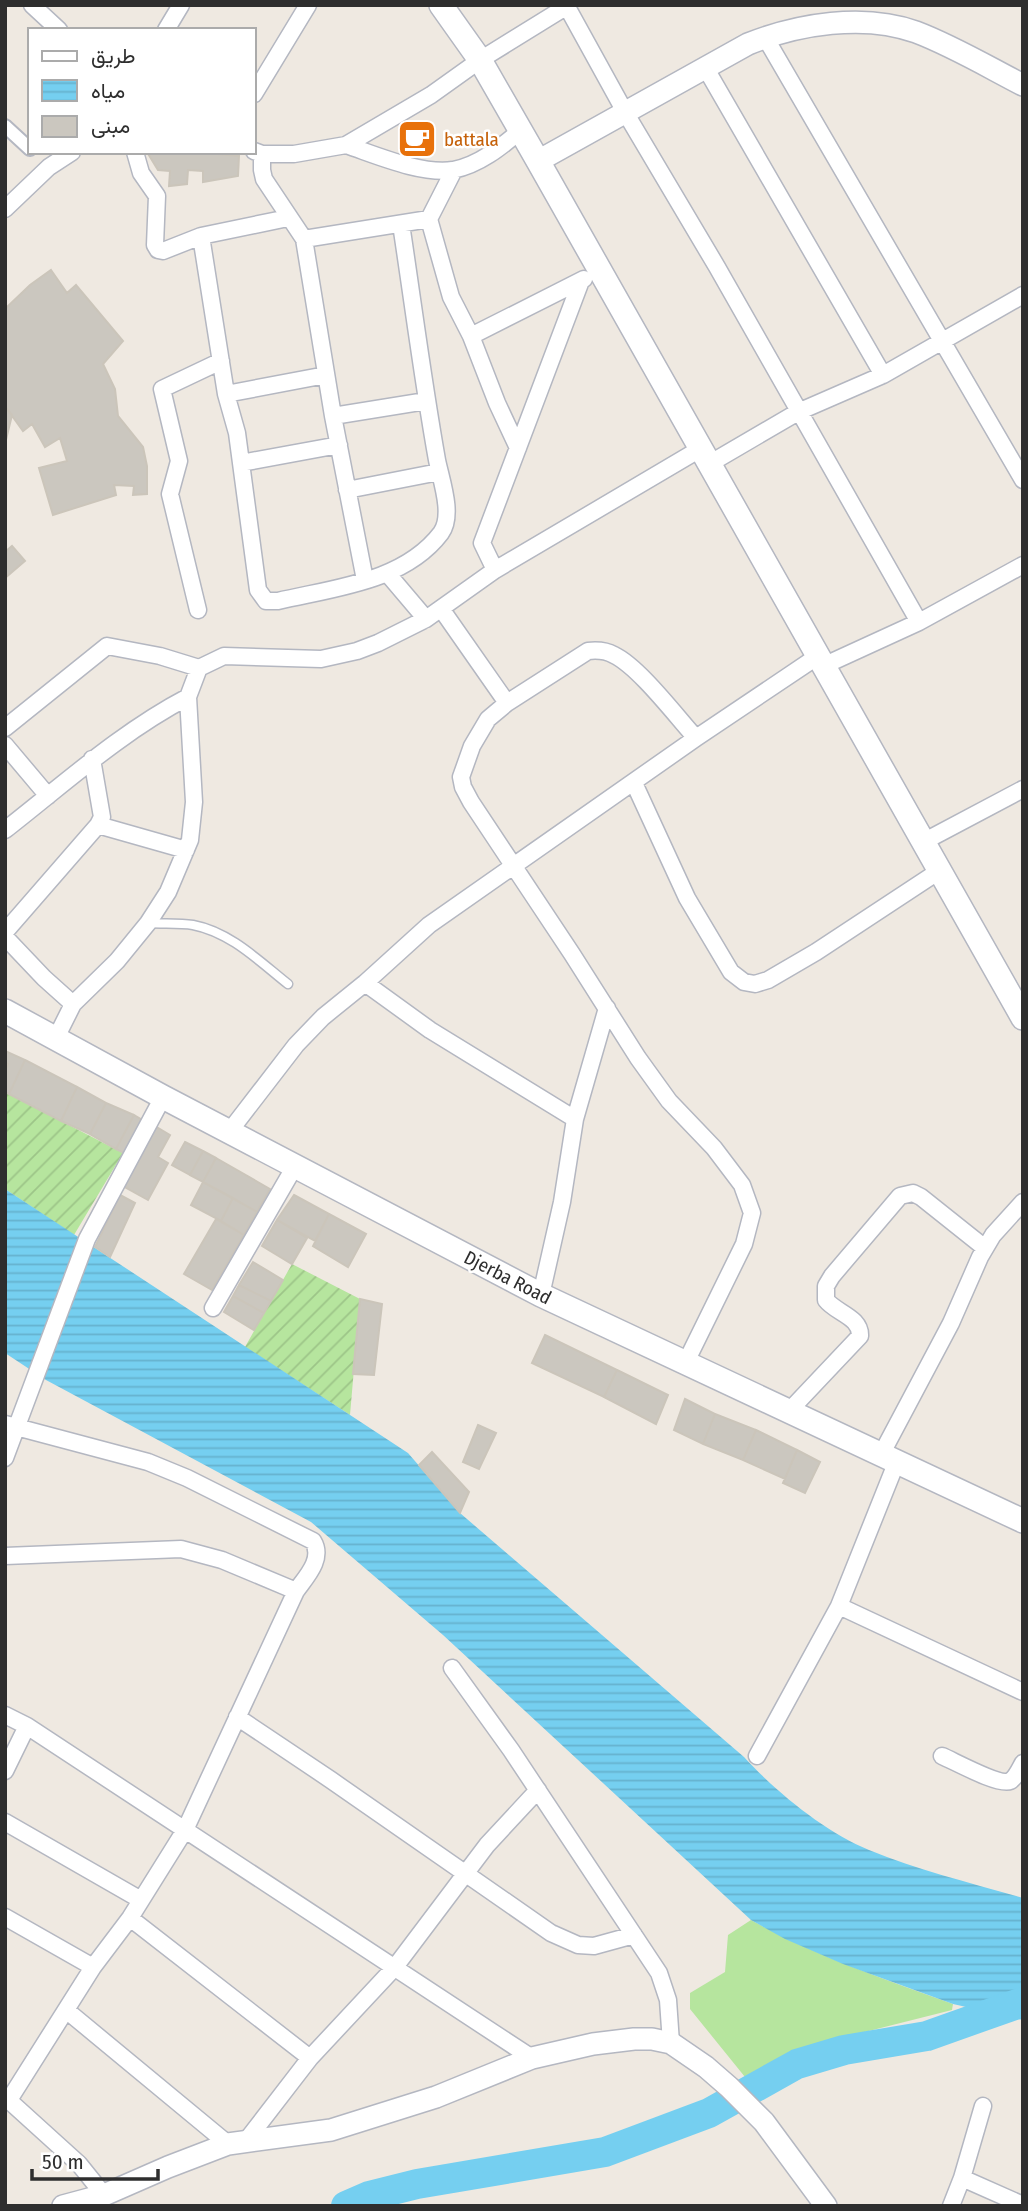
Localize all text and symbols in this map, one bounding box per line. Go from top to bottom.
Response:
legend [28,28,256,154]
text: طريق [91,43,136,69]
text: مياه [91,78,125,104]
text: مبنى [91,113,130,139]
cafe icon: battala [396,118,438,160]
place label: battala [444,128,499,151]
street label: Djerba Road [460,1246,555,1309]
scale bar [32,2138,158,2182]
text: 50 m [42,2149,84,2175]

